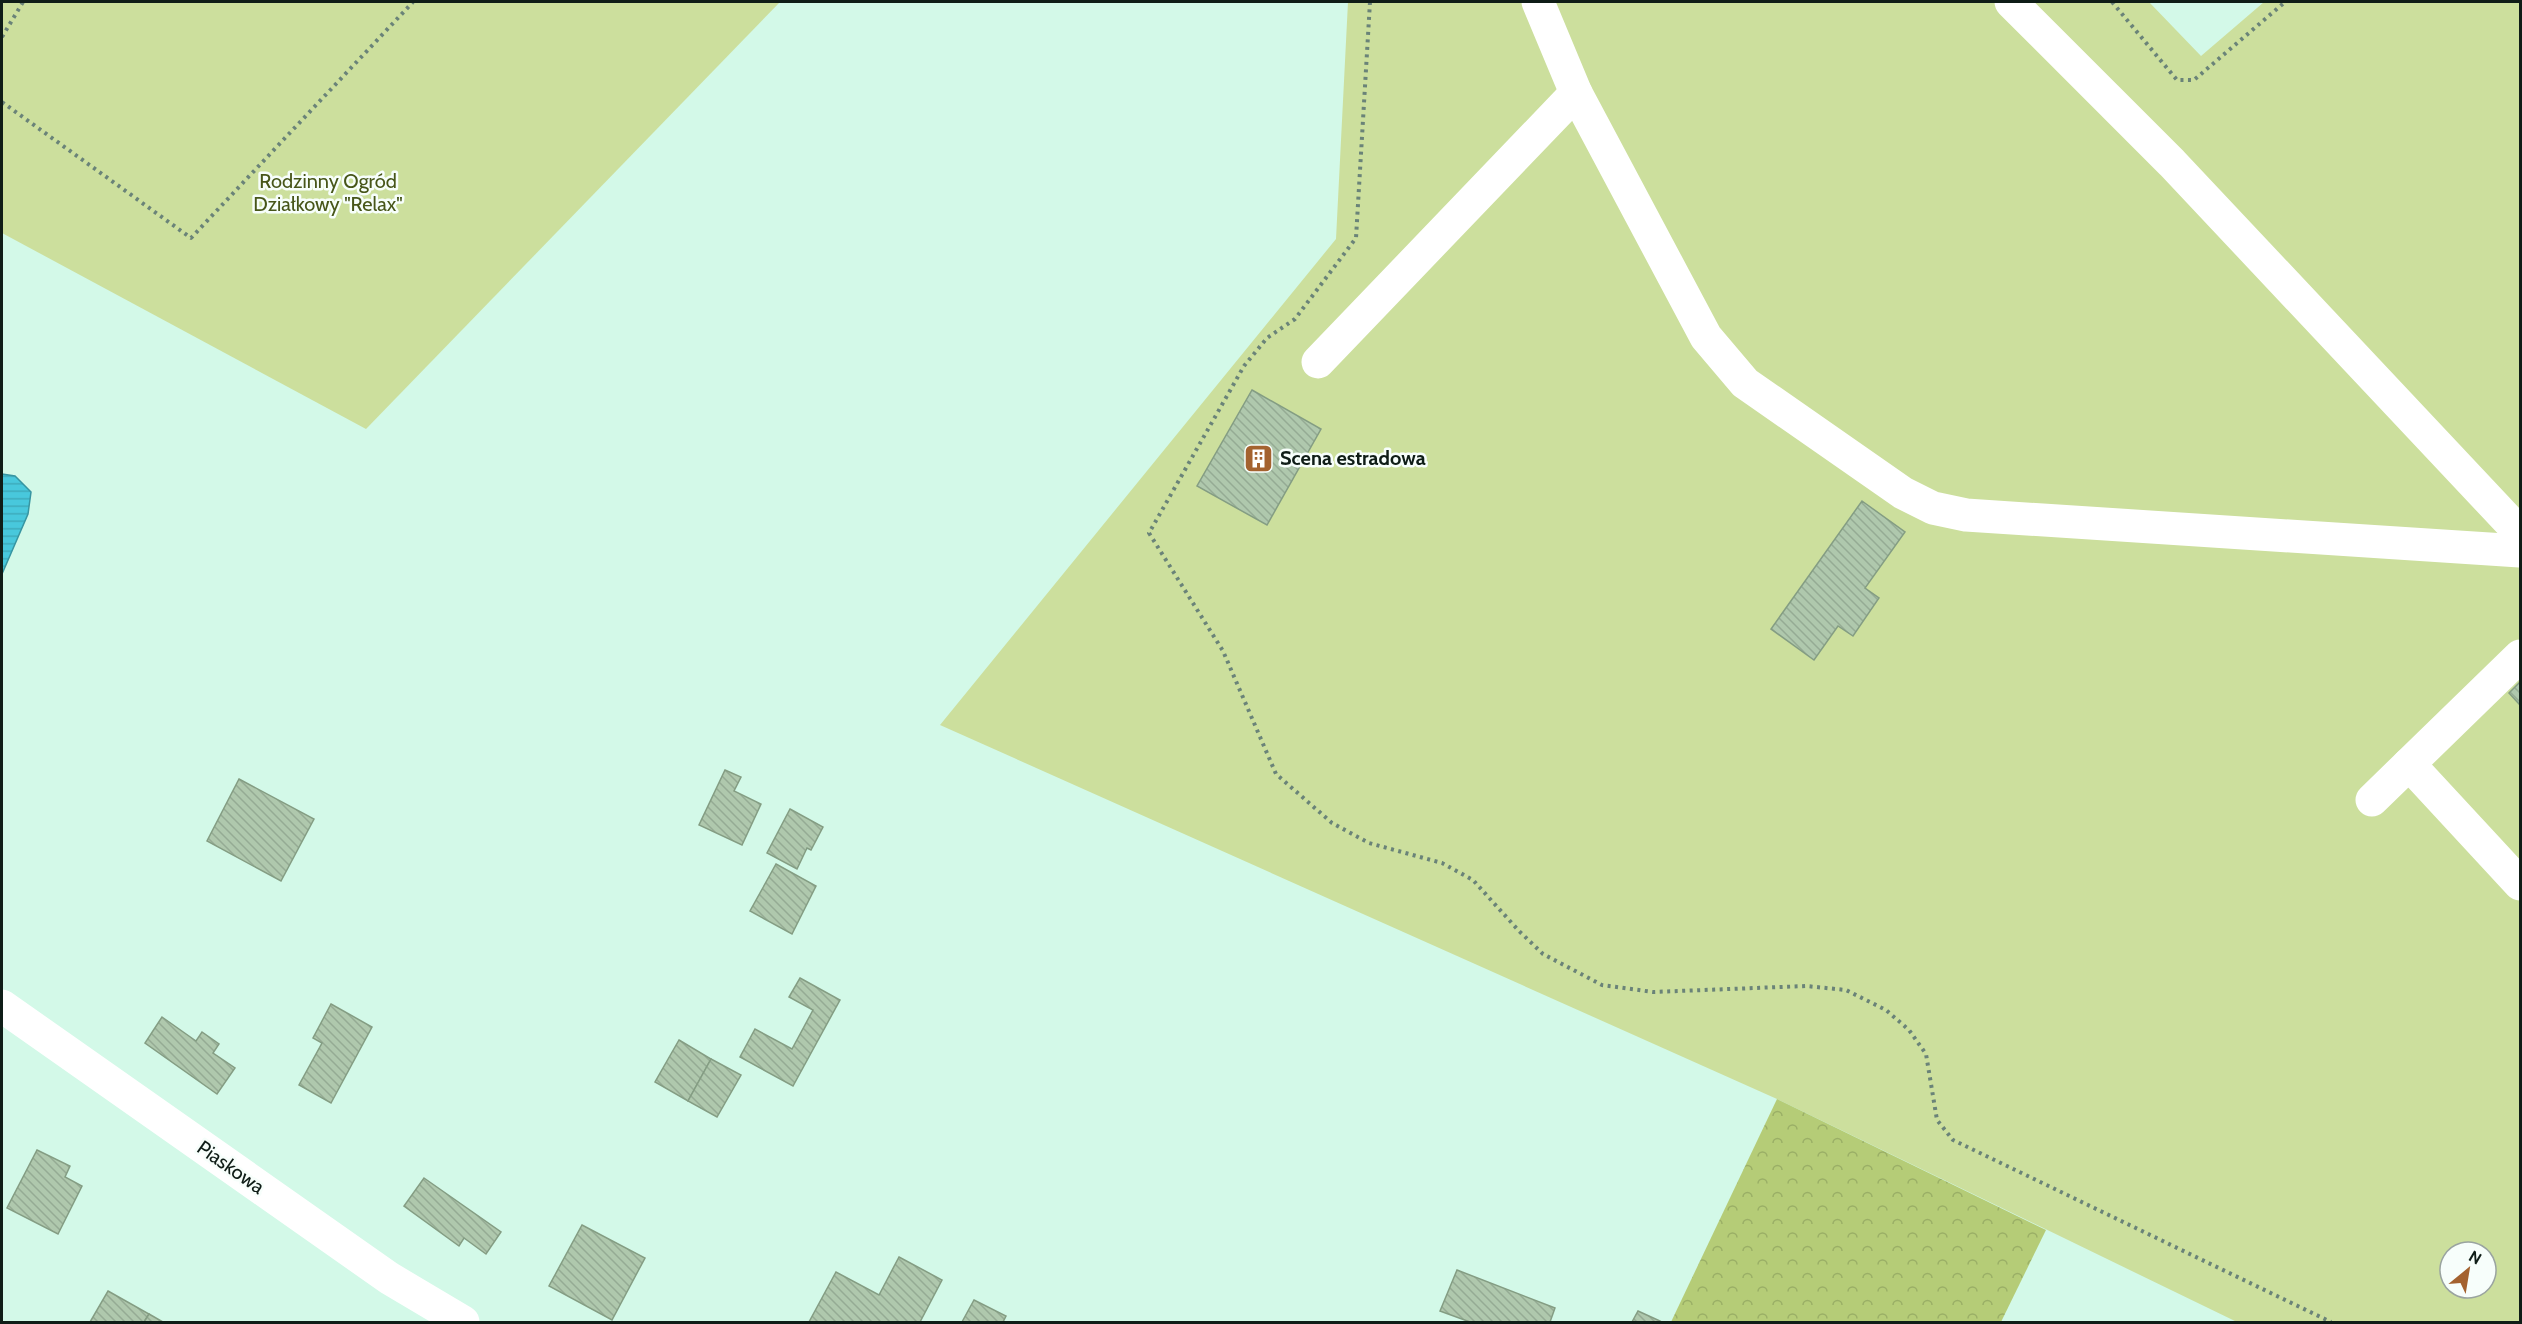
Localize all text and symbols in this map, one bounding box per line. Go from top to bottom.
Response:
park label: Rodzinny Ogród Działkowy "Relax" [253,169,403,216]
building icon: Scena estradowa [1243,442,1275,474]
place label: Scena estradowa [1280,446,1426,470]
street label: Piaskowa [193,1135,270,1199]
north arrow [2438,1240,2498,1300]
text: N [2466,1246,2485,1268]

